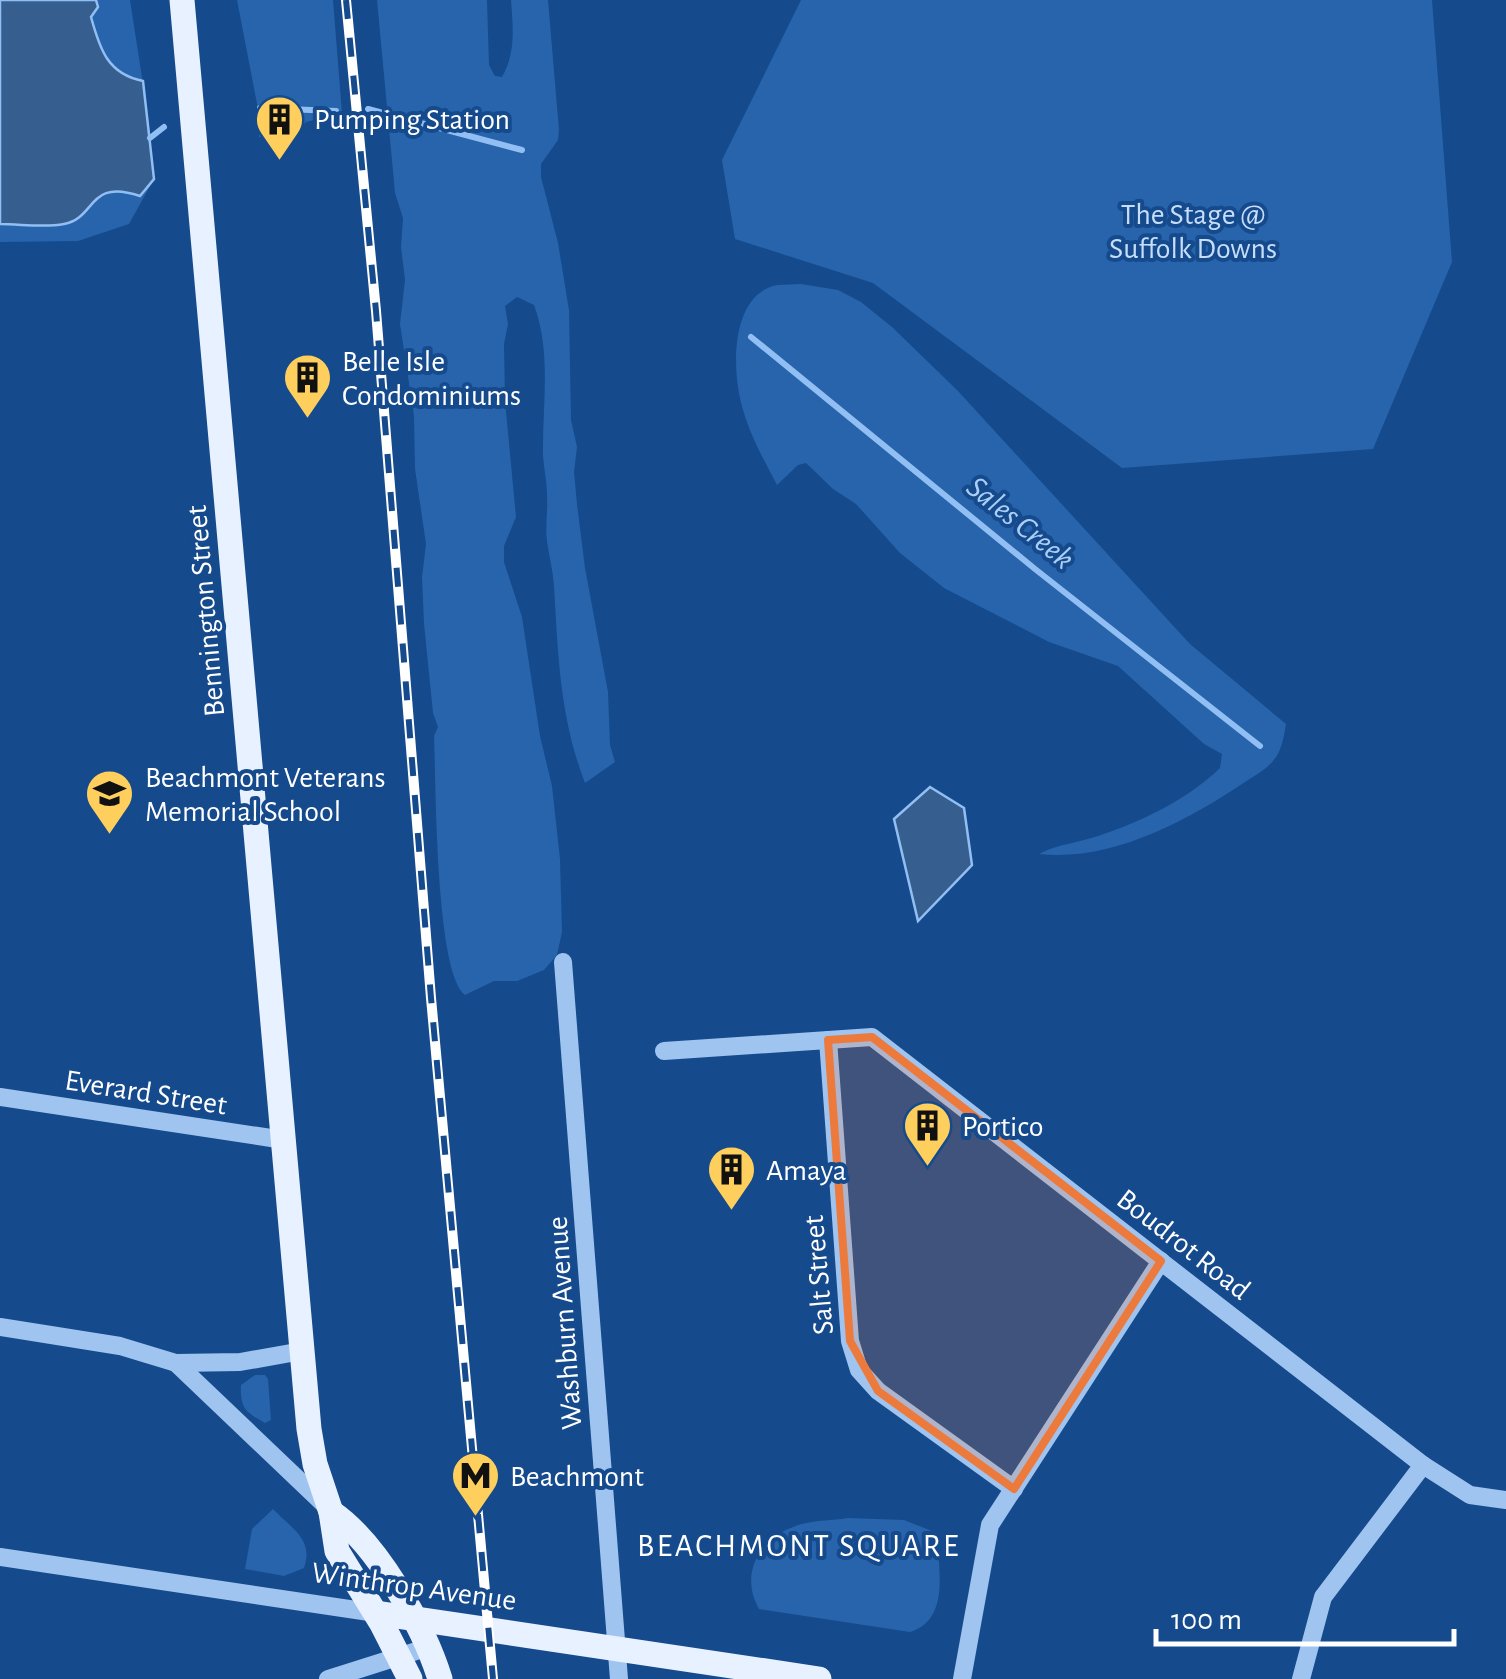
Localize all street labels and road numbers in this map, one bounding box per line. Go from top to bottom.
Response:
street label: Bennington Street [182,503,230,718]
street label: Everard Street [63,1065,229,1121]
street label: Boudrot Road [1111,1184,1256,1306]
street label: Salt Street [799,1213,839,1336]
street label: Washburn Avenue [543,1215,587,1431]
street label: Winthrop Avenue [310,1558,518,1616]

